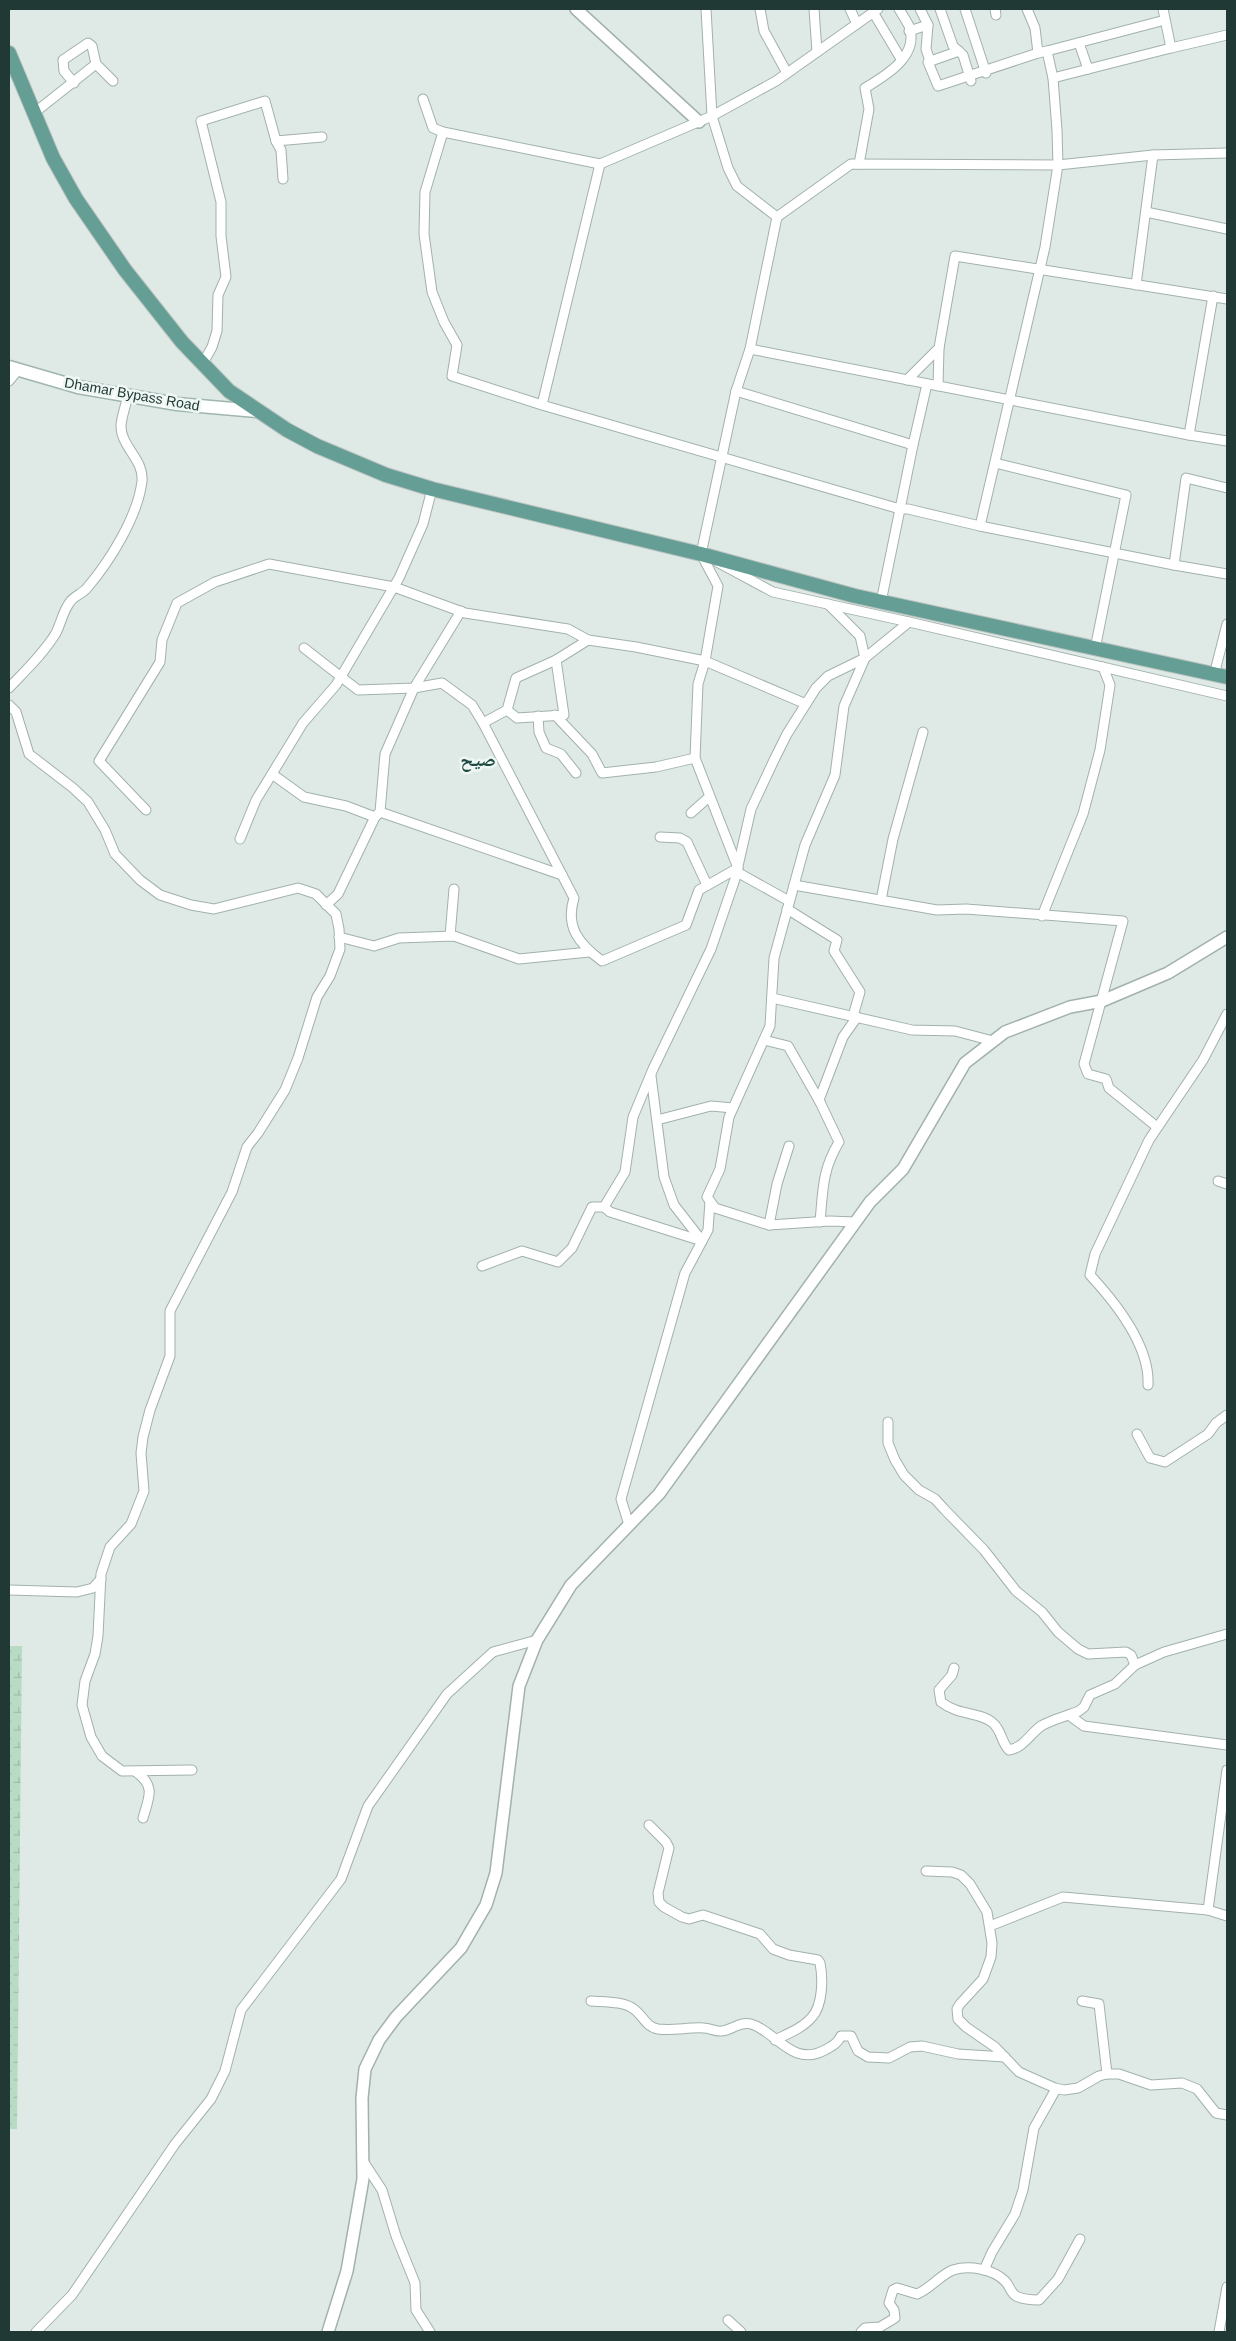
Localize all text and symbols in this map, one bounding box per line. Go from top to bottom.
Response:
street label: Dhamar Bypass Road [63,374,201,414]
district label: صيح [460,749,496,772]

